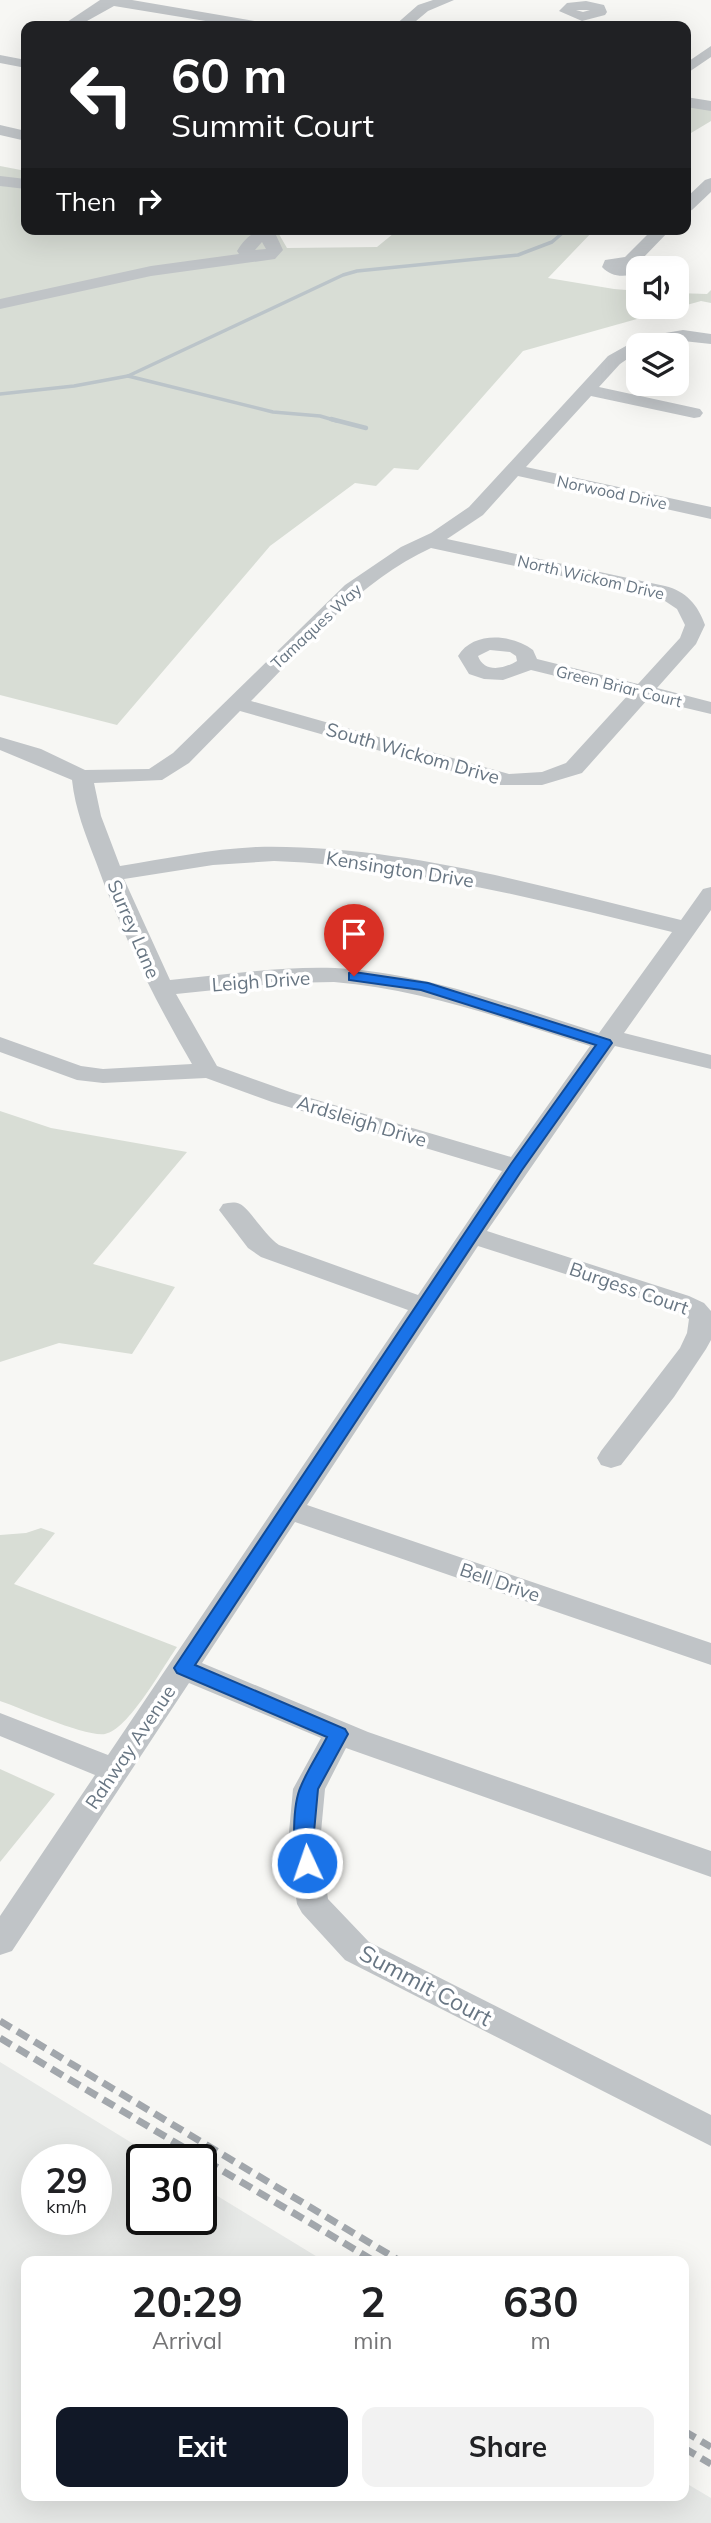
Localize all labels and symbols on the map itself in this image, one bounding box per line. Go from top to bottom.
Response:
street label: Norwood Drive [555,471,669,513]
street label: North Wickom Drive [516,550,666,604]
street label: Tamaques Way [267,579,366,673]
street label: Green Briar Court [554,661,684,711]
street label: South Wickom Drive [323,717,503,789]
street label: Kensington Drive [324,845,476,893]
street label: Surrey Lane [102,876,166,982]
pin [324,904,384,976]
street label: Leigh Drive [211,966,311,996]
street label: Ardsleigh Drive [294,1090,430,1152]
street label: Burgess Court [566,1256,692,1320]
street label: Bell Drive [457,1557,543,1607]
street label: Rahway Avenue [80,1680,180,1814]
position arrow [270,1826,344,1900]
street label: Summit Court [355,1938,497,2032]
speed limit sign: 30 [126,2144,217,2235]

